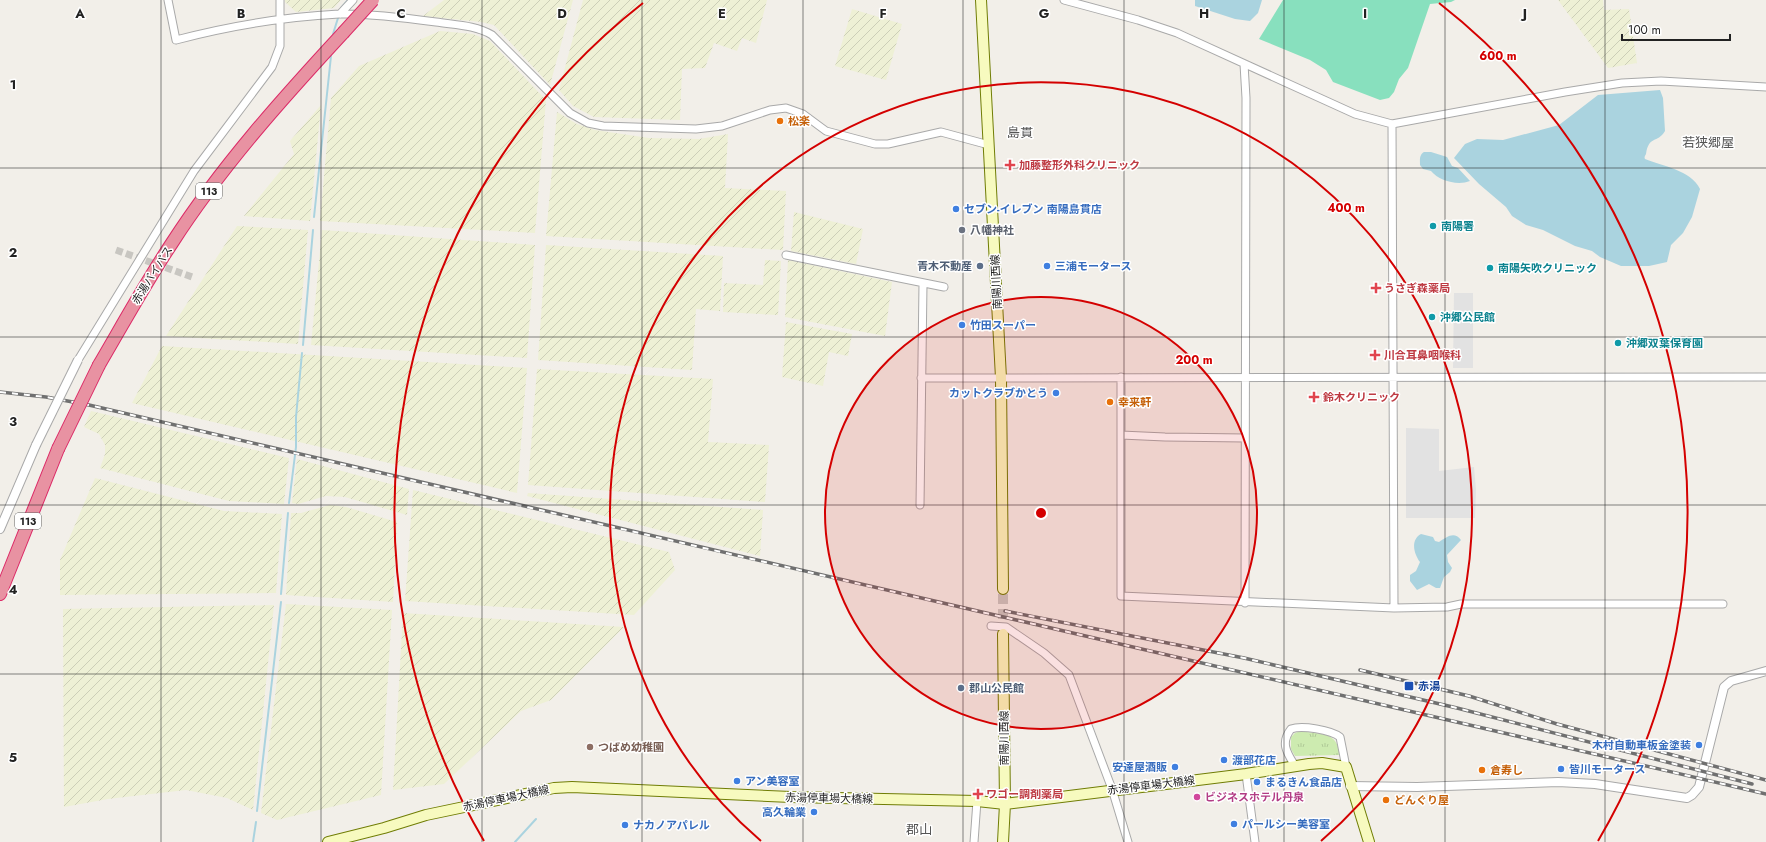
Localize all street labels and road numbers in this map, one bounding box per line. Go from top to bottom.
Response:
road number: 113 [196,183,222,199]
street label: 赤湯バイパス [128,243,176,307]
street label: 南陽川西線 [987,254,1005,310]
road number: 113 [15,513,41,529]
street label: 南陽川西線 [996,711,1012,766]
street label: 赤湯停車場大橋線 [1106,772,1196,798]
street label: 赤湯停車場大橋線 [461,781,551,815]
street label: 赤湯停車場大橋線 [785,789,873,807]

